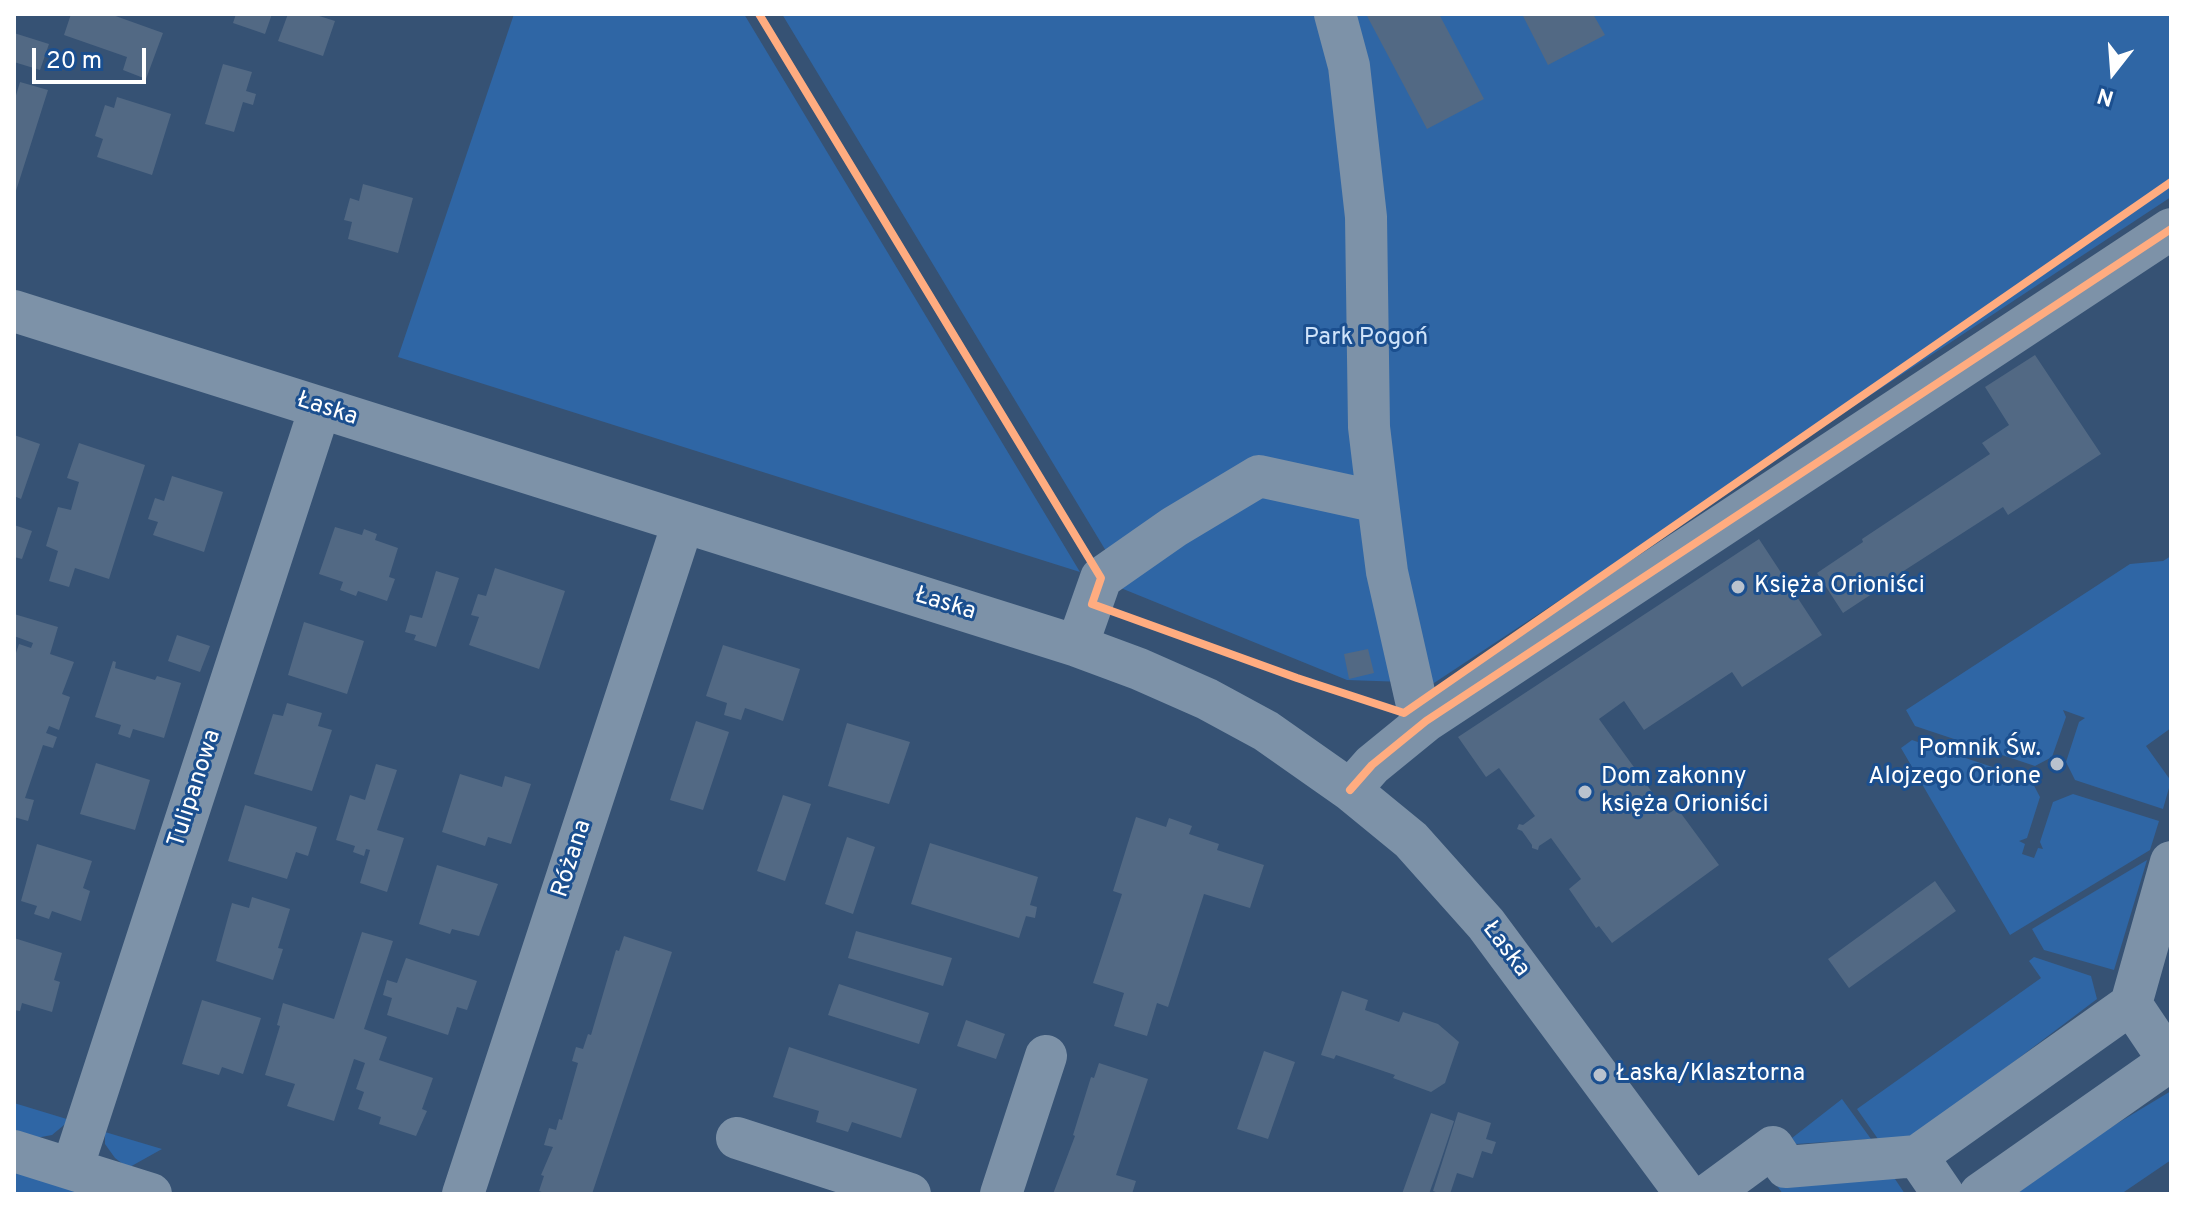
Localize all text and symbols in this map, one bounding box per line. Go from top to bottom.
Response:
scale bar [36,32,150,82]
north arrow [2073,32,2153,112]
text: 20 m [46,47,102,77]
text: N [2094,80,2117,111]
park label: Park Pogoń [1304,325,1428,353]
street label: Łaska [293,387,361,433]
place label: Księża Orioniści [1754,573,1925,601]
marker: Księża Orioniści [1729,578,1747,596]
street label: Łaska [911,582,979,628]
street label: Tulipanowa [163,726,229,852]
place label: Pomnik Św. Alojzego Orione [1868,736,2041,792]
marker: Pomnik Św. Alojzego Orione [2048,755,2066,773]
place label: Dom zakonny księża Orioniści [1601,764,1769,820]
marker: Dom zakonny księża Orioniści [1576,783,1594,801]
street label: Różana [547,816,599,902]
street label: Łaska [1475,917,1535,983]
place label: Łaska/Klasztorna [1616,1061,1805,1089]
marker: Łaska/Klasztorna [1591,1066,1609,1084]

